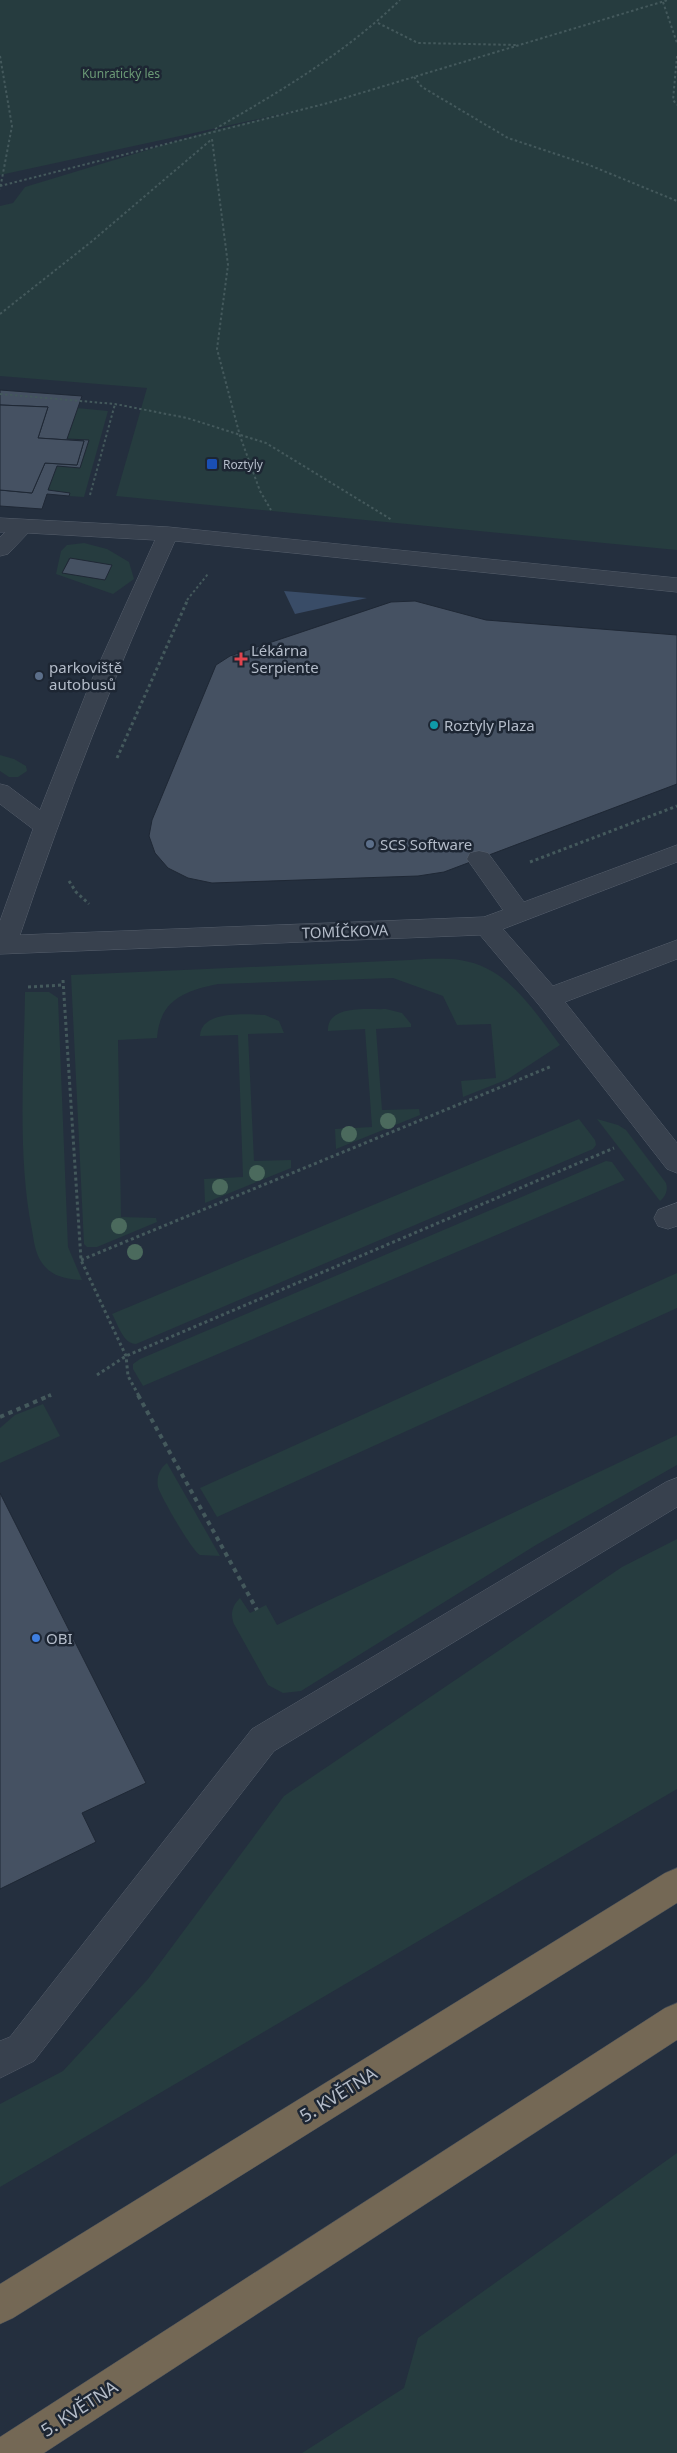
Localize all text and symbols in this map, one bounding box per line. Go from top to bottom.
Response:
park label: Kunratický les [82,65,160,82]
place label: Roztyly [223,456,264,473]
marker: Roztyly [205,457,219,471]
place label: Lékárna Serpiente [251,640,319,677]
marker: Lékárna Serpiente [235,653,247,665]
place label: parkoviště autobusů [49,657,122,694]
marker: parkoviště autobusů [33,670,45,682]
place label: Roztyly Plaza [444,715,535,735]
marker: Roztyly Plaza [428,719,440,731]
place label: SCS Software [380,834,472,854]
marker: SCS Software [364,838,376,850]
street label: TOMÍČKOVA [301,919,389,943]
place label: OBI [46,1628,73,1648]
marker: OBI [30,1632,42,1644]
street label: 5. KVĚTNA [295,2061,382,2127]
street label: 5. KVĚTNA [36,2374,122,2442]

